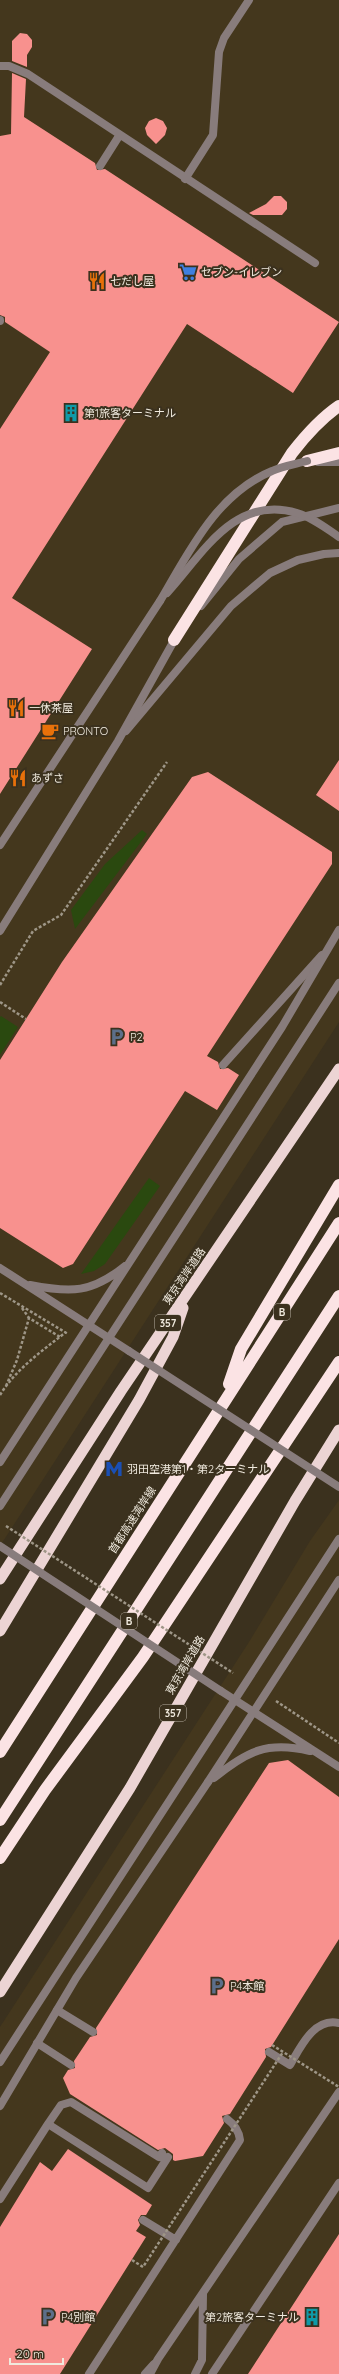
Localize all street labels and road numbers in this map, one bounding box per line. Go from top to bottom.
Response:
street label: 東京湾岸道路 [160,1245,208,1307]
road number: B [274,1304,290,1320]
road number: 357 [155,1315,181,1331]
street label: 首都高速湾岸線 [105,1484,159,1556]
road number: B [121,1613,137,1629]
street label: 東京湾岸道路 [162,1633,208,1697]
road number: 357 [160,1705,186,1721]

